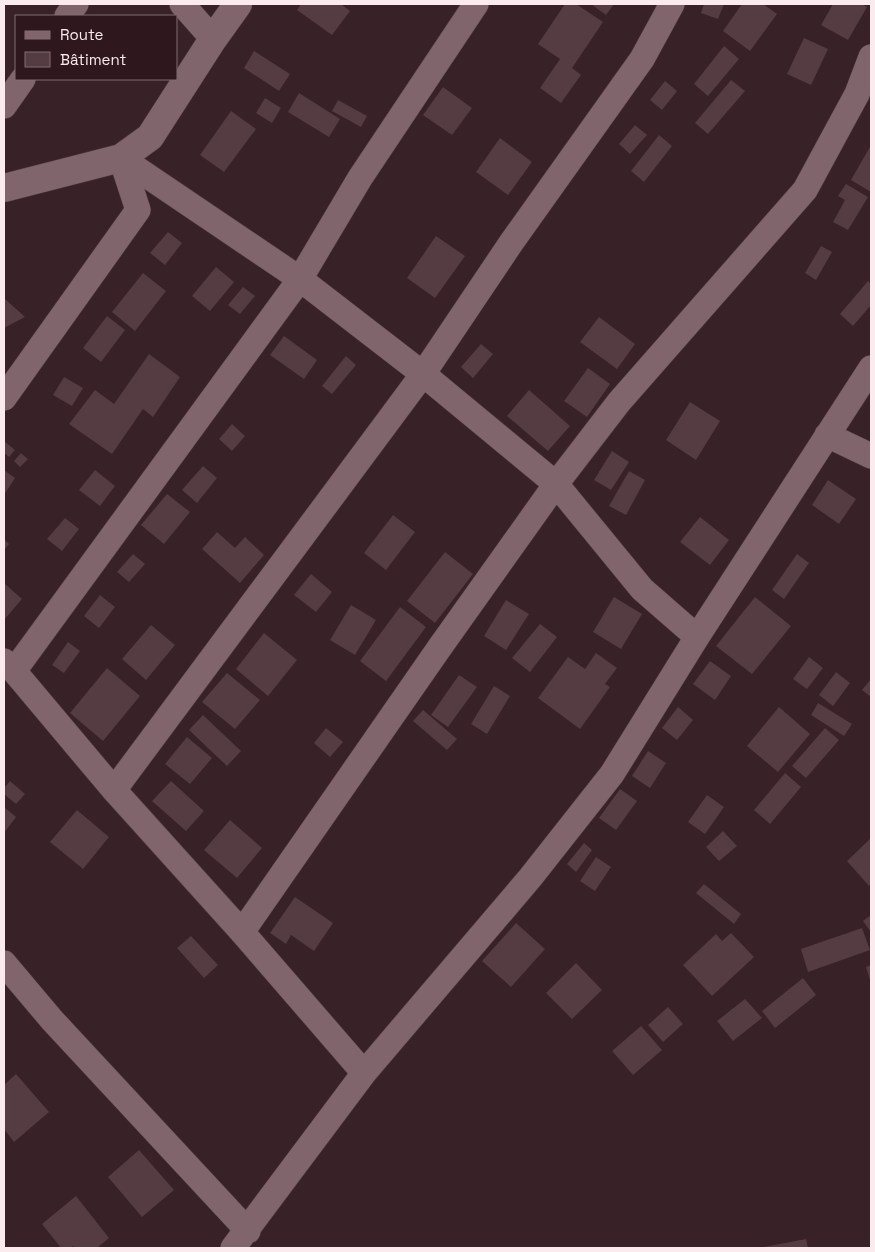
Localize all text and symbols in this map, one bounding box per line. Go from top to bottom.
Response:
legend [15,15,178,80]
text: Route [60,25,104,44]
text: Bâtiment [60,50,126,69]

